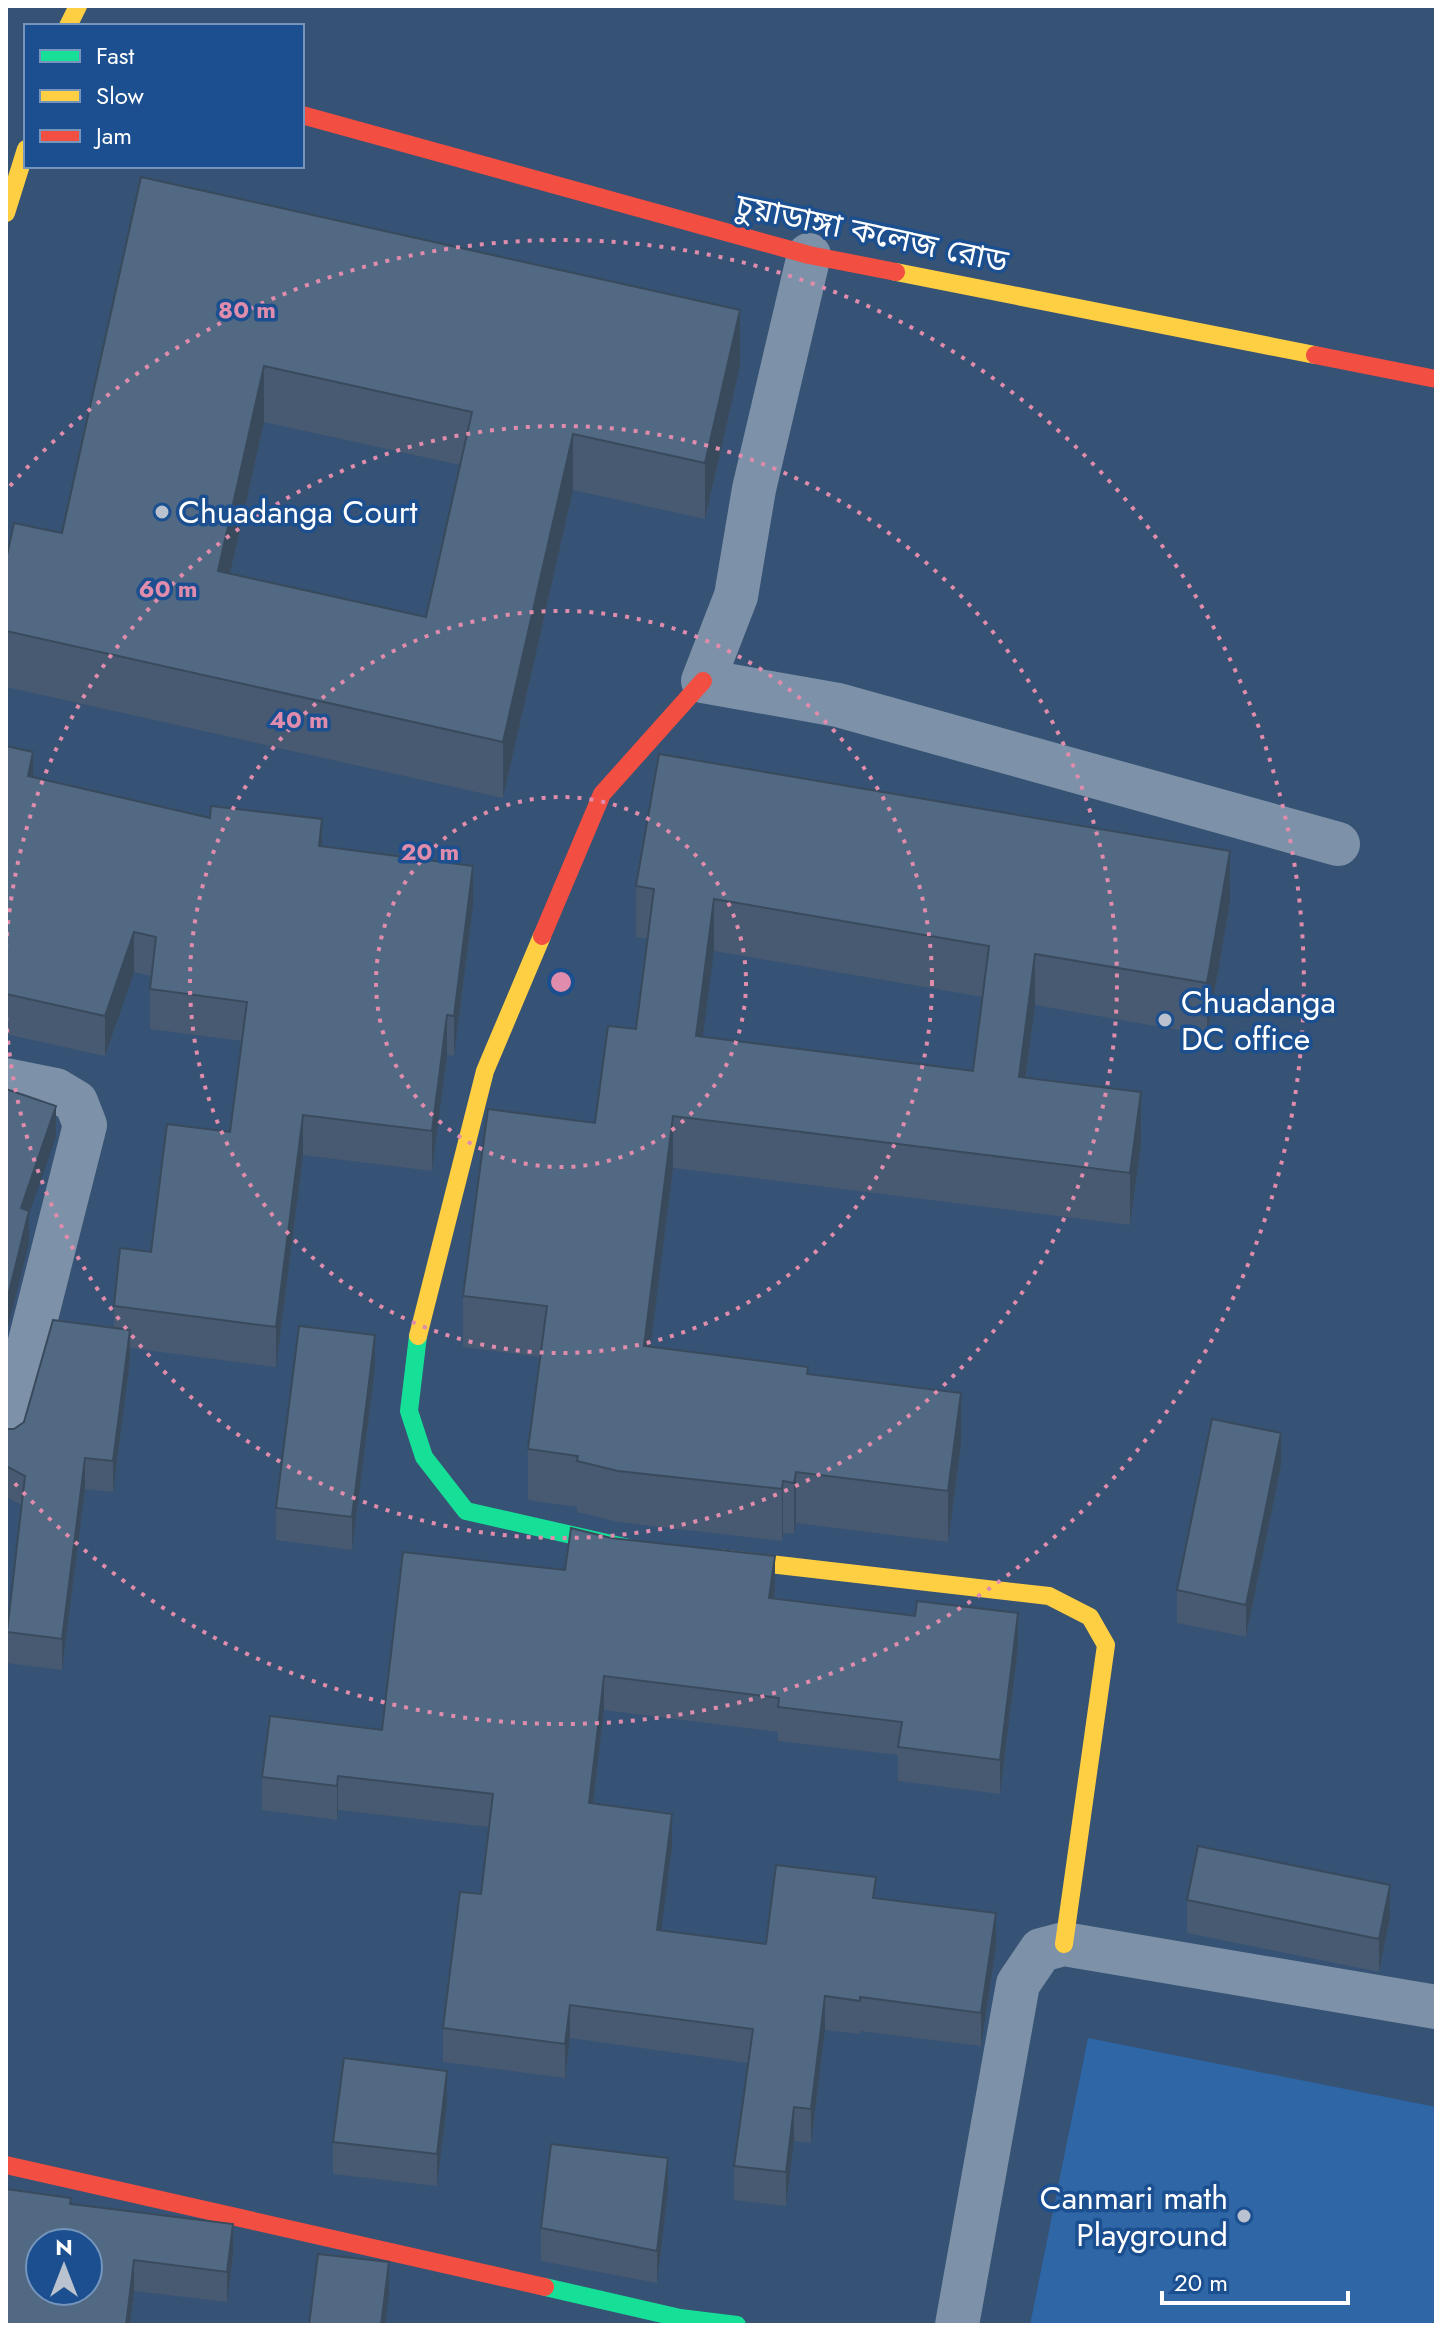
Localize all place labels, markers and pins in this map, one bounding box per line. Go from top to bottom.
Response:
place label: Chuadanga Court [178,489,418,535]
marker: Chuadanga Court [153,503,171,521]
centre of rings [547,968,575,996]
place label: Chuadanga DC office [1181,979,1336,1062]
marker: Chuadanga DC office [1156,1011,1174,1029]
place label: Canmari math Playground [1040,2175,1228,2258]
marker: Canmari math Playground [1235,2207,1253,2225]

